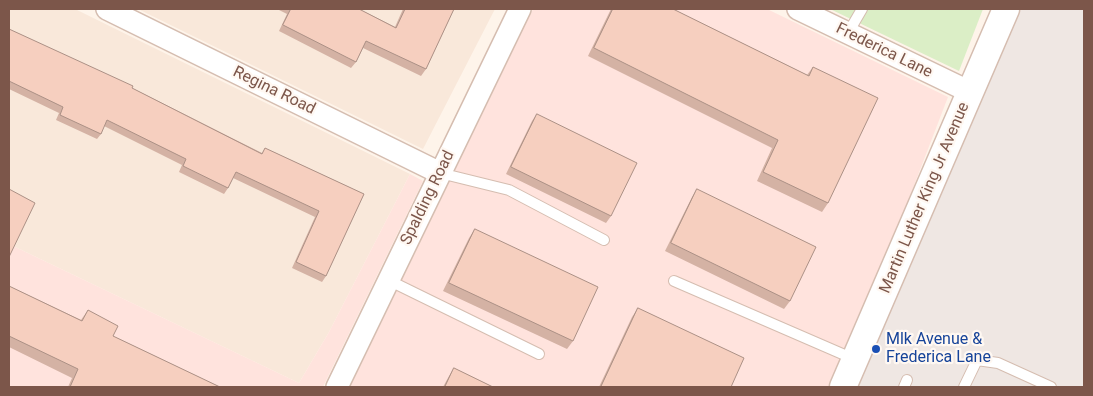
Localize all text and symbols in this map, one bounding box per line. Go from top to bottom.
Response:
street label: Frederica Lane [833,19,935,83]
street label: Regina Road [230,63,318,119]
street label: Martin Luther King Jr Avenue [876,100,974,296]
street label: Spalding Road [397,148,459,248]
place label: Mlk Avenue & Frederica Lane [886,330,991,368]
marker: Mlk Avenue & Frederica Lane [870,343,882,355]

